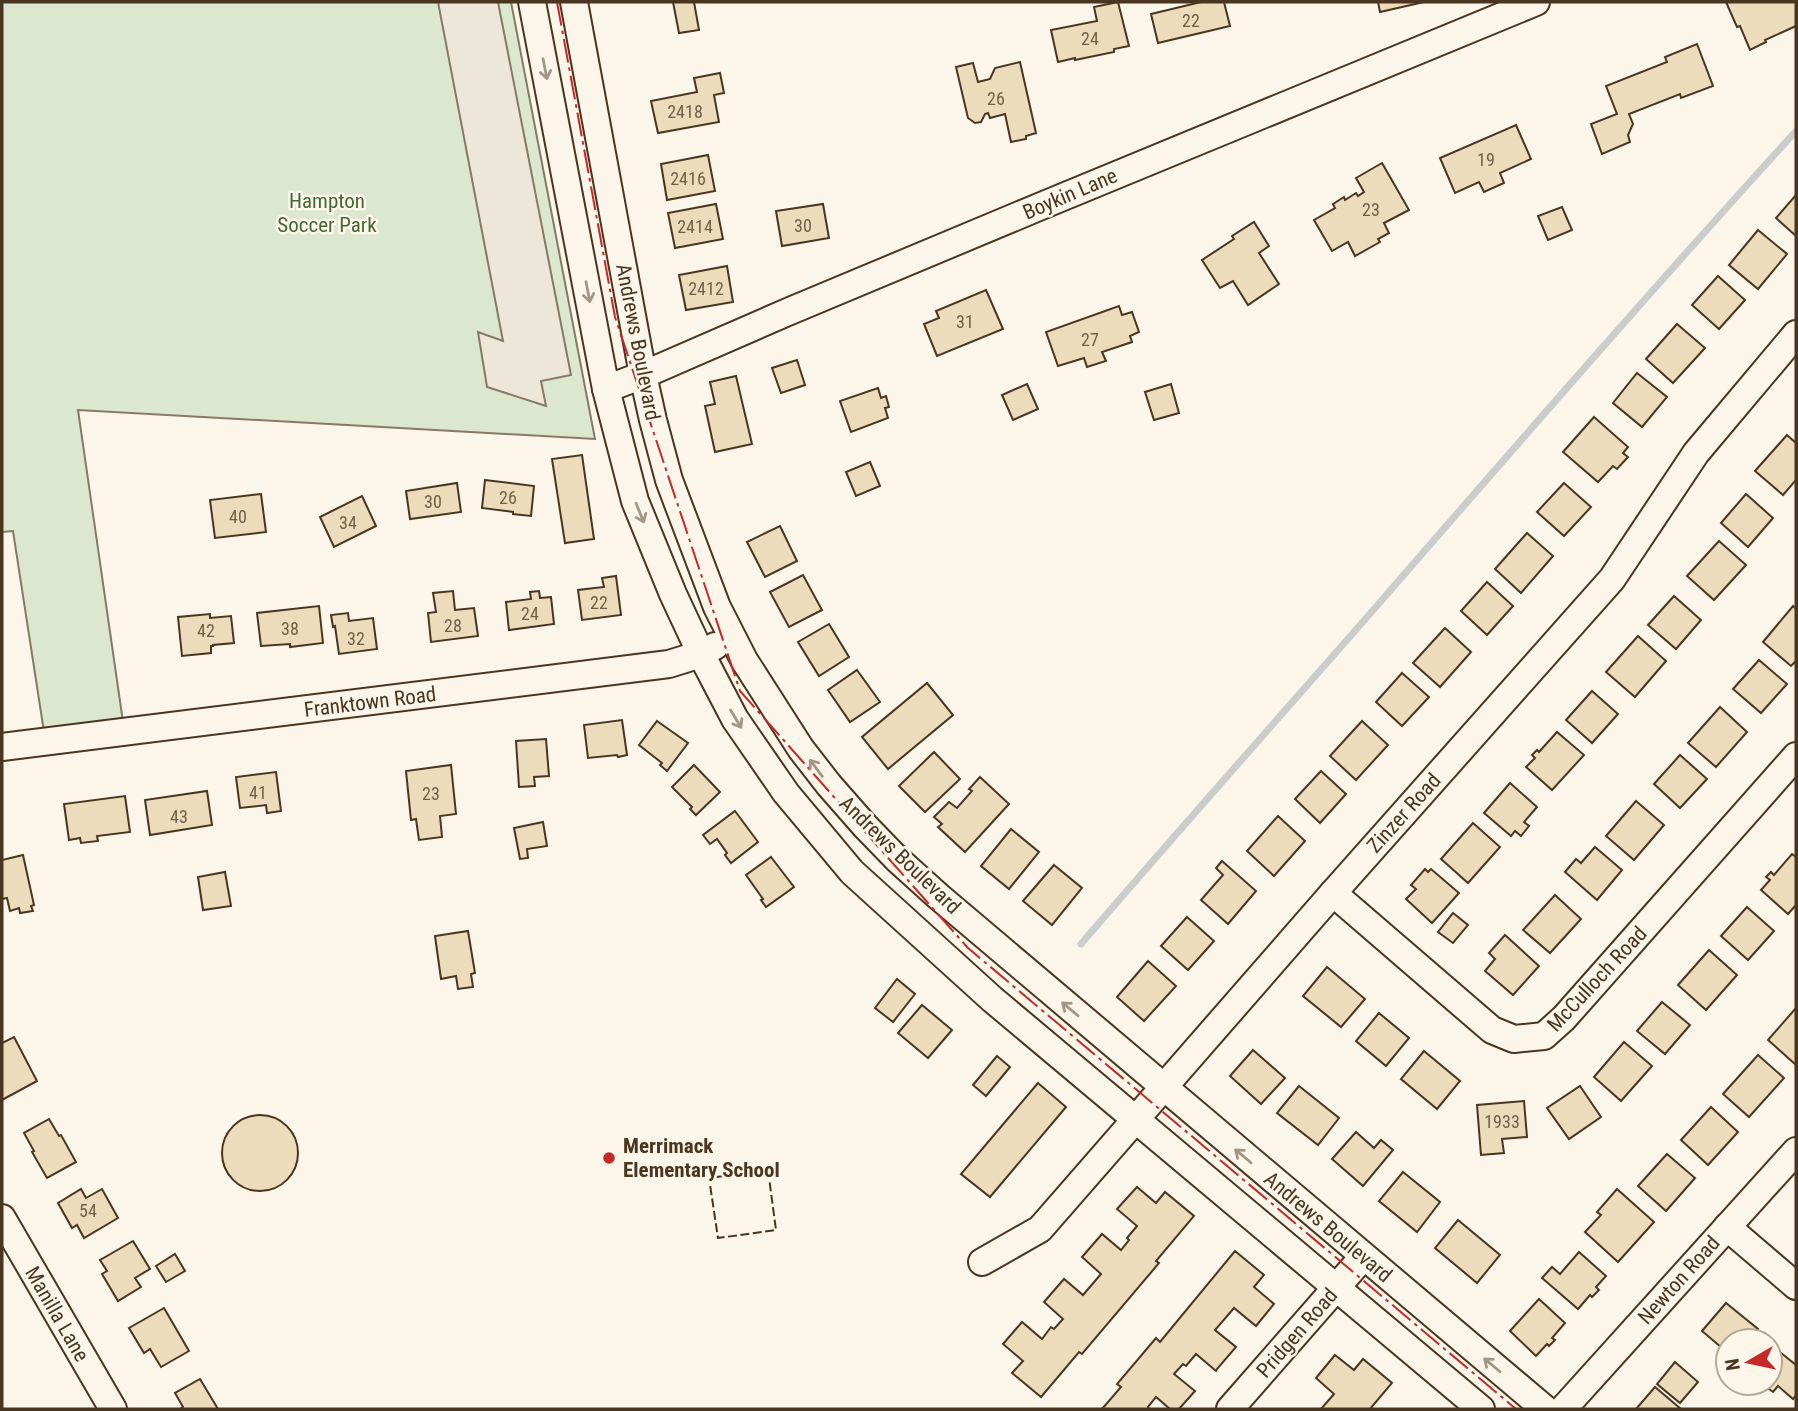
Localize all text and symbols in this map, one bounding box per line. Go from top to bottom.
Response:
house number: 22 [1182,10,1200,31]
house number: 24 [1081,28,1099,49]
one-way arrow [539,57,552,80]
house number: 26 [987,88,1005,109]
house number: 2418 [667,101,703,122]
house number: 19 [1477,149,1495,170]
street label: Boykin Lane [1019,163,1121,225]
house number: 2416 [670,168,706,189]
park label: Hampton Soccer Park [277,189,377,237]
house number: 23 [1362,199,1380,220]
house number: 30 [794,215,812,236]
house number: 2414 [677,216,713,237]
street label: Andrews Boulevard [611,262,665,422]
house number: 2412 [688,278,724,299]
one-way arrow [582,280,595,303]
house number: 31 [956,311,974,332]
house number: 27 [1081,329,1099,350]
house number: 26 [499,487,517,508]
house number: 30 [424,491,442,512]
one-way arrow [635,502,648,524]
house number: 40 [229,506,247,527]
house number: 34 [339,512,357,533]
house number: 22 [590,592,608,613]
house number: 24 [521,603,539,624]
house number: 28 [444,615,462,636]
house number: 38 [281,618,299,639]
house number: 42 [197,620,215,641]
house number: 32 [347,628,365,649]
street label: Franktown Road [303,682,437,722]
one-way arrow [730,709,744,729]
one-way arrow [809,760,824,778]
street label: Zinzer Road [1362,768,1446,858]
house number: 41 [249,782,267,803]
house number: 23 [422,783,440,804]
street label: Andrews Boulevard [834,791,966,919]
house number: 43 [170,806,188,827]
street label: McCulloch Road [1542,922,1652,1036]
one-way arrow [1061,1001,1079,1016]
house number: 1933 [1484,1111,1520,1132]
place label: Merrimack Elementary School [623,1134,780,1182]
one-way arrow [1235,1148,1253,1164]
marker: Merrimack Elementary School [601,1150,617,1166]
street label: Andrews Boulevard [1259,1167,1397,1287]
house number: 54 [79,1200,97,1221]
street label: Newton Road [1633,1231,1725,1329]
street label: Manilla Lane [20,1262,94,1366]
street label: Pridgen Road [1252,1283,1342,1383]
north arrow [1714,1327,1784,1397]
one-way arrow [1484,1357,1502,1373]
text: N [1720,1357,1745,1372]

